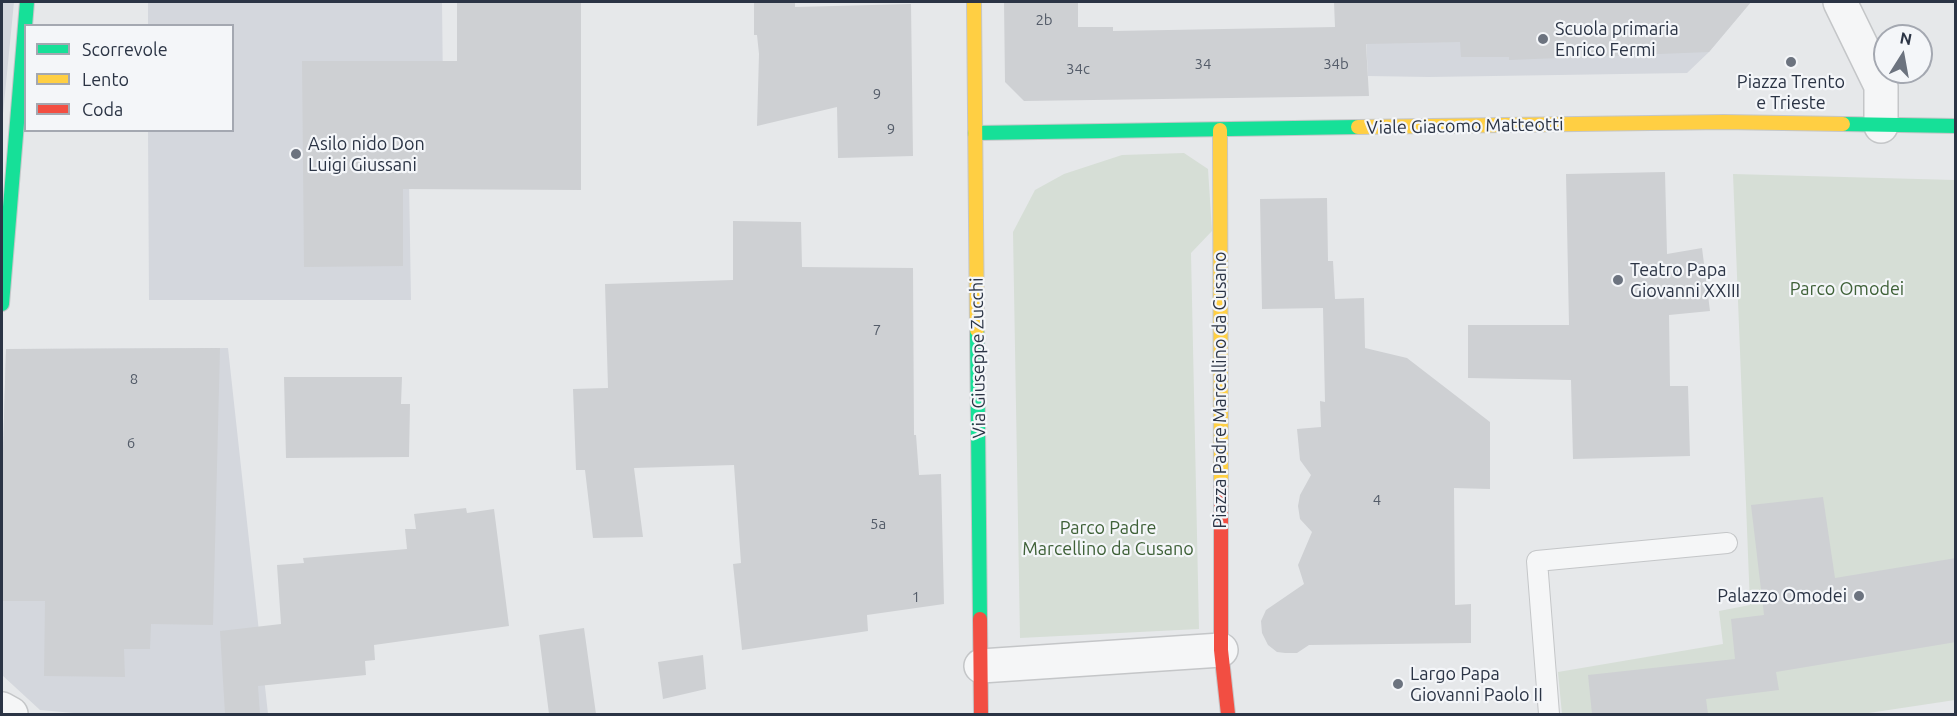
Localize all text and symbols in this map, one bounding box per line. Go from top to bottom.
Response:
house number: 2b [1035,11,1053,29]
place label: Scuola primaria Enrico Fermi [1555,18,1679,60]
legend [24,24,234,132]
north arrow [1873,24,1933,84]
text: N [1898,28,1914,48]
marker: Scuola primaria Enrico Fermi [1536,32,1550,46]
text: Scorrevole [82,39,168,59]
house number: 34 [1195,55,1211,73]
house number: 34b [1323,55,1349,73]
marker: Piazza Trento e Trieste [1784,55,1798,69]
house number: 34c [1066,60,1090,78]
text: Lento [82,69,129,89]
place label: Piazza Trento e Trieste [1737,71,1845,113]
house number: 9 [873,85,881,103]
text: Coda [82,99,123,119]
street label: Viale Giacomo Matteotti [1366,113,1564,139]
house number: 9 [887,120,895,138]
place label: Asilo nido Don Luigi Giussani [308,133,425,176]
marker: Asilo nido Don Luigi Giussani [289,147,303,161]
street label: Piazza Padre Marcellino da Cusano [1209,251,1231,529]
place label: Teatro Papa Giovanni XXIII [1630,259,1740,302]
marker: Teatro Papa Giovanni XXIII [1611,273,1625,287]
street label: Via Giuseppe Zucchi [966,277,990,439]
park label: Parco Omodei [1790,278,1904,300]
house number: 7 [873,321,881,339]
house number: 8 [130,370,138,388]
house number: 6 [127,434,135,452]
house number: 4 [1373,491,1381,509]
house number: 5a [870,515,886,533]
park label: Parco Padre Marcellino da Cusano [1022,517,1194,560]
place label: Palazzo Omodei [1717,585,1847,607]
house number: 1 [912,588,920,606]
marker: Palazzo Omodei [1852,589,1866,603]
place label: Largo Papa Giovanni Paolo II [1410,663,1543,706]
marker: Largo Papa Giovanni Paolo II [1391,677,1405,691]

